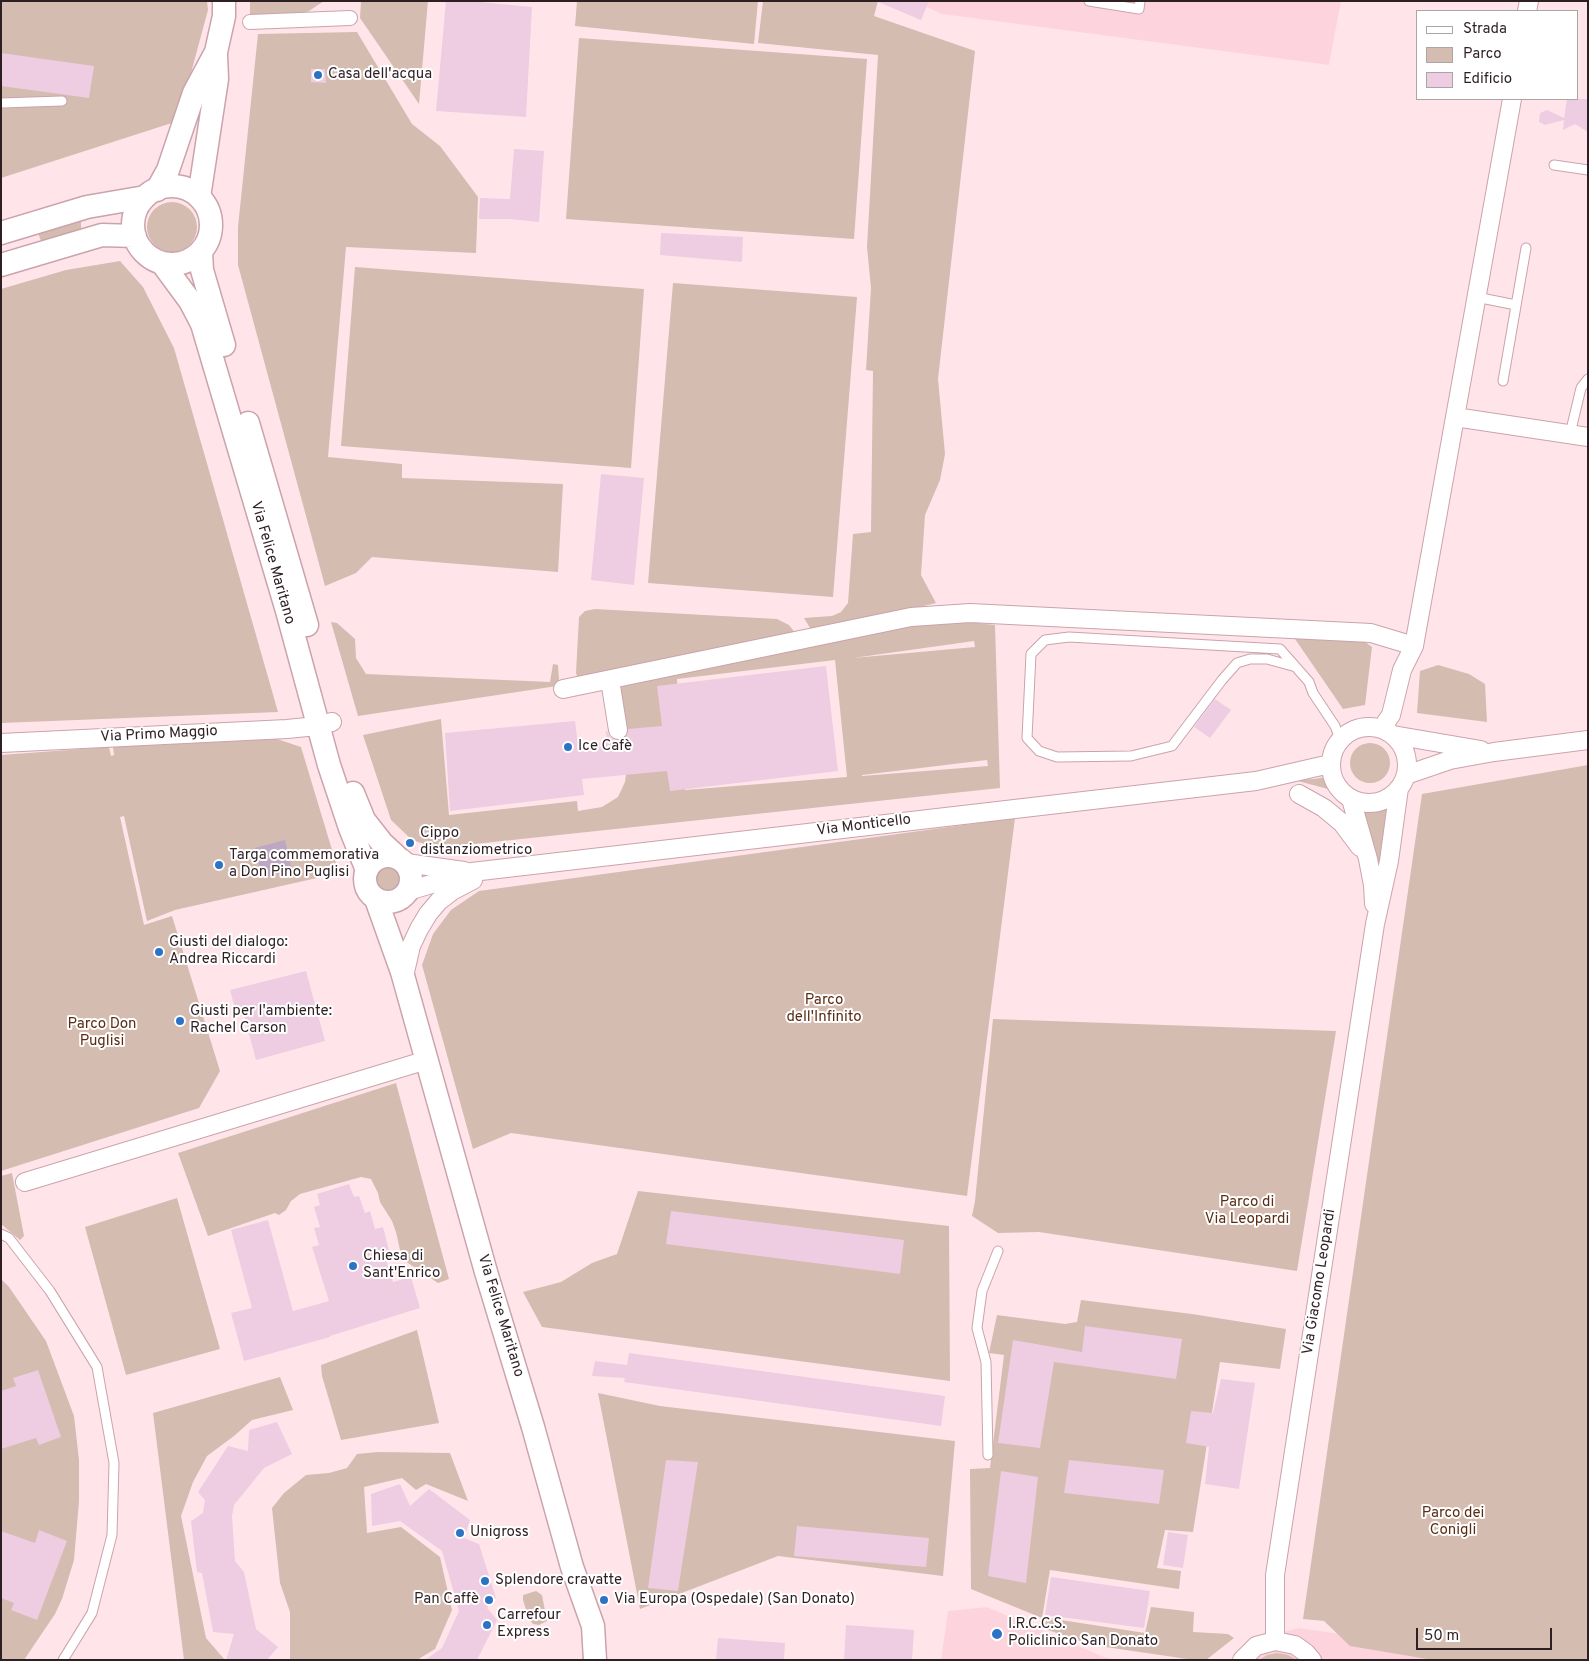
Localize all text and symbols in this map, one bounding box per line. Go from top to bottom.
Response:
legend [1416,10,1579,100]
text: Strada [1463,20,1507,39]
text: Parco [1463,45,1502,64]
place label: Casa dell'acqua [328,66,432,84]
marker: Casa dell'acqua [312,69,324,81]
text: Edificio [1463,70,1512,89]
street label: Via Felice Maritano [246,499,298,627]
street label: Via Primo Maggio [100,723,218,747]
place label: Ice Cafè [578,738,632,756]
marker: Ice Cafè [562,741,574,753]
street label: Via Monticello [816,811,912,841]
place label: Cippo distanziometrico [420,825,532,860]
marker: Cippo distanziometrico [404,837,416,849]
place label: Targa commemorativa a Don Pino Puglisi [229,847,379,882]
marker: Targa commemorativa a Don Pino Puglisi [213,859,225,871]
place label: Giusti del dialogo: Andrea Riccardi [169,934,288,969]
marker: Giusti del dialogo: Andrea Riccardi [153,946,165,958]
park label: Parco dell'Infinito [786,992,862,1027]
place label: Giusti per l'ambiente: Rachel Carson [190,1003,332,1038]
marker: Giusti per l'ambiente: Rachel Carson [174,1015,186,1027]
park label: Parco Don Puglisi [67,1016,137,1051]
park label: Parco di Via Leopardi [1205,1194,1289,1229]
street label: Via Giacomo Leopardi [1300,1208,1340,1356]
place label: Chiesa di Sant'Enrico [363,1248,440,1283]
street label: Via Felice Maritano [473,1253,527,1379]
marker: Chiesa di Sant'Enrico [347,1260,359,1272]
park label: Parco dei Conigli [1422,1505,1484,1540]
place label: Unigross [470,1524,529,1542]
marker: Unigross [454,1527,466,1539]
place label: Splendore cravatte [495,1572,622,1590]
marker: Splendore cravatte [479,1575,491,1587]
place label: Pan Caffè [414,1591,479,1609]
place label: Via Europa (Ospedale) (San Donato) [614,1591,855,1609]
marker: Pan Caffè [483,1594,495,1606]
marker: Via Europa (Ospedale) (San Donato) [598,1594,610,1606]
place label: Carrefour Express [497,1607,561,1642]
place label: I.R.C.C.S. Policlinico San Donato [1008,1616,1158,1651]
scale bar [1419,1618,1555,1650]
marker: Carrefour Express [481,1619,493,1631]
marker: I.R.C.C.S. Policlinico San Donato [990,1627,1004,1641]
text: 50 m [1424,1627,1459,1646]

